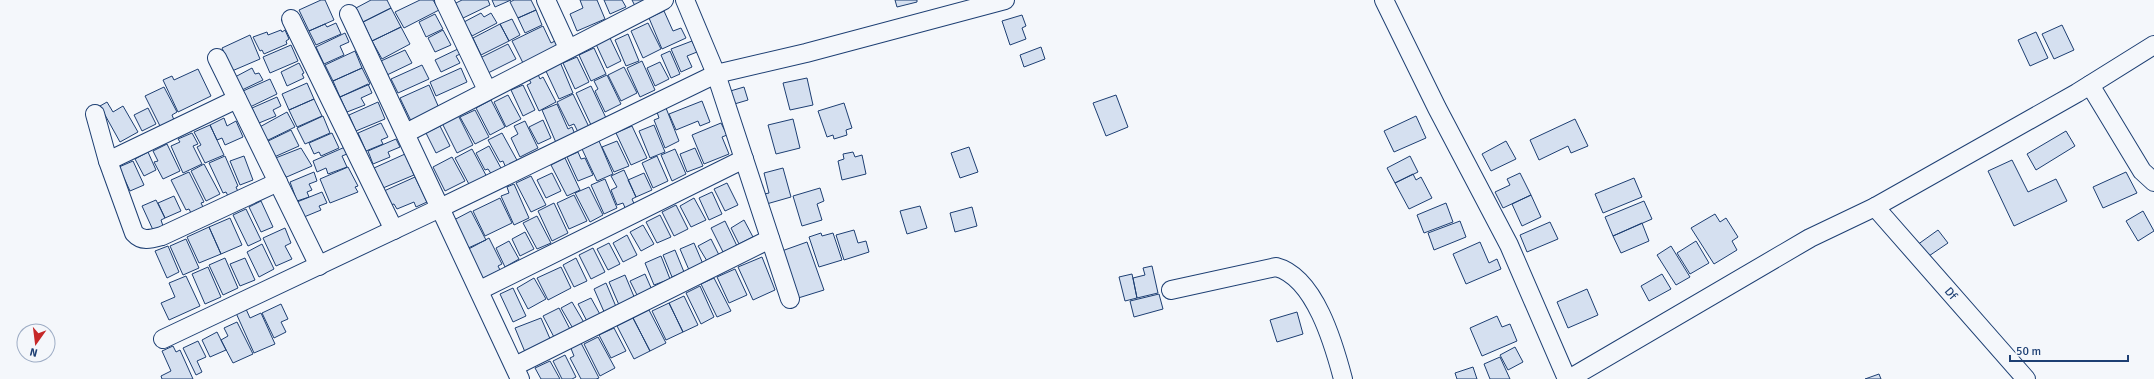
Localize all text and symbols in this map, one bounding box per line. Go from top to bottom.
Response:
street label: Df [1941,284,1961,304]
north arrow [16,323,56,363]
scale bar [2010,337,2128,363]
text: 50 m [2016,344,2041,359]
text: N [28,345,39,359]

